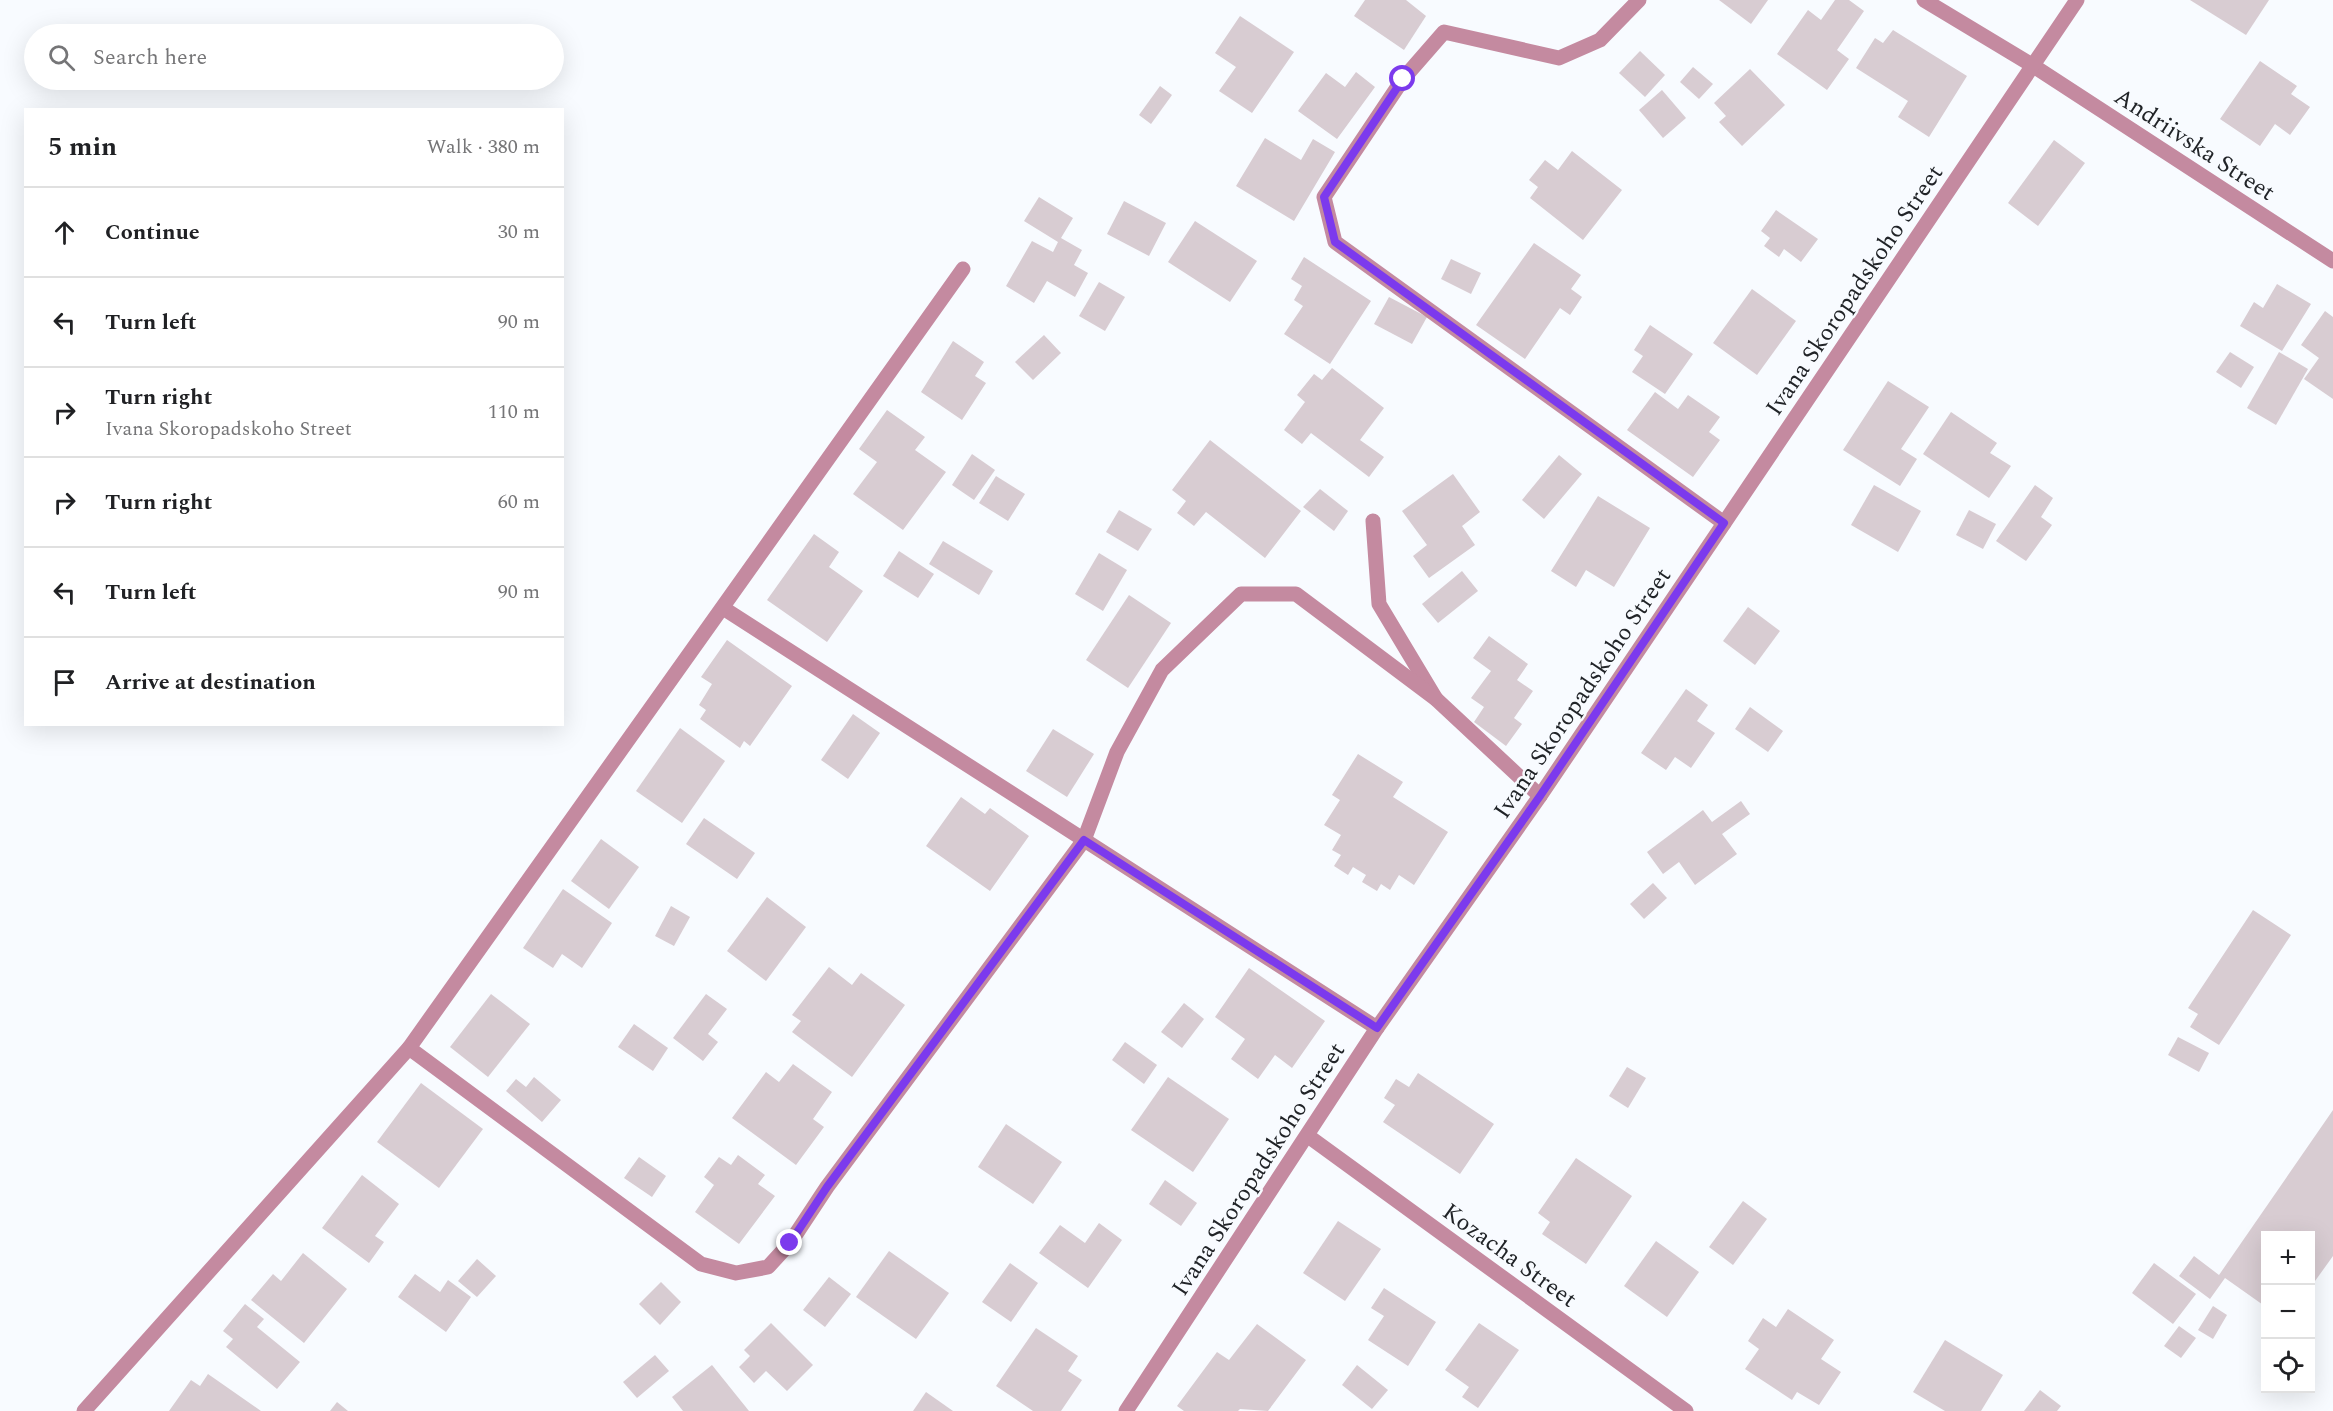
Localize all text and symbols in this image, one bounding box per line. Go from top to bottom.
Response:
search box [24,24,564,90]
icon: search [45,41,78,74]
text: Search here [93,41,207,74]
route start [1389,65,1415,91]
street label: Andriivska Street [2107,79,2282,210]
text: 5 min [48,127,117,167]
text: Walk · 380 m [427,132,540,162]
street label: Ivana Skoropadskoho Street [1757,158,1953,423]
icon: ahead [48,216,81,249]
text: Continue [105,216,200,249]
text: 30 m [498,217,540,247]
icon: left [48,306,81,339]
text: Turn left [105,306,197,339]
text: 90 m [498,307,540,337]
text: Turn right [105,381,212,414]
icon: right [48,396,81,429]
text: 110 m [488,397,540,427]
text: Ivana Skoropadskoho Street [105,414,352,444]
icon: right [48,486,81,519]
text: Turn right [105,486,212,519]
text: 60 m [498,487,540,517]
street label: Ivana Skoropadskoho Street [1485,561,1681,826]
icon: left [48,576,81,609]
text: Turn left [105,576,197,609]
text: 90 m [498,577,540,607]
icon: arrive [48,666,81,699]
text: Arrive at destination [105,666,316,699]
street label: Ivana Skoropadskoho Street [1163,1035,1355,1304]
street label: Kozacha Street [1435,1195,1584,1317]
route end [776,1229,802,1255]
map controls [2261,1231,2315,1393]
button: + [2261,1231,2315,1285]
button: − [2261,1285,2315,1339]
button: locate [2261,1339,2315,1393]

